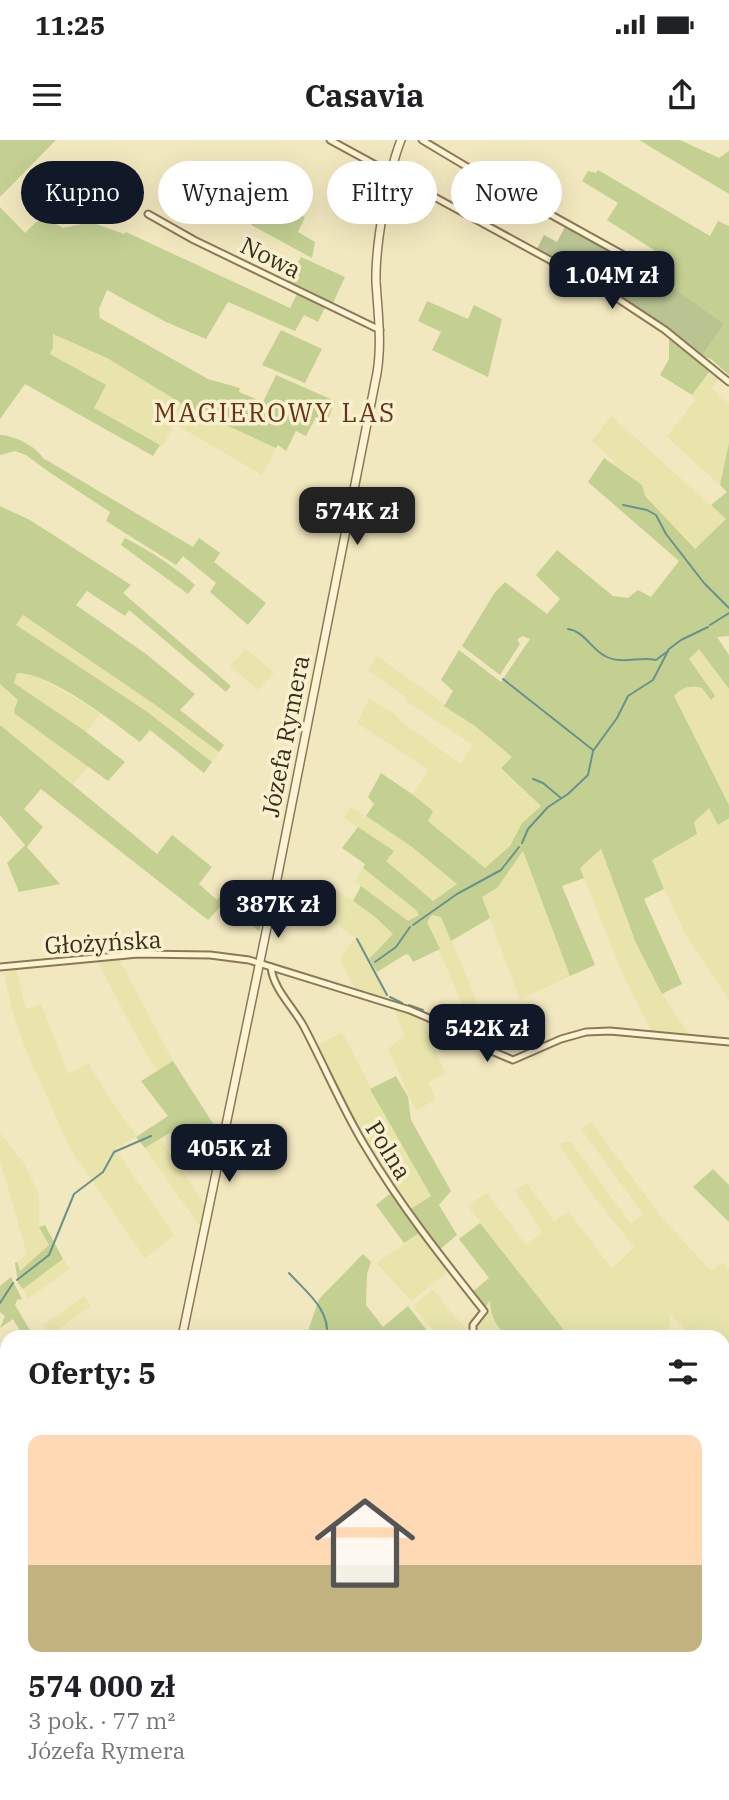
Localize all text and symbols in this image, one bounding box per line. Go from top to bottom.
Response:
text: 11:25 [35,8,105,42]
text: Casavia [304,74,425,116]
icon: menu [28,76,66,114]
icon: share [663,76,701,114]
chip: Kupno [21,161,144,224]
chip: Wynajem [158,161,313,224]
chip: Filtry [327,161,437,224]
chip: Nowe [451,161,562,224]
street label: Nowa [235,229,307,285]
pin: 1.04M zł [540,251,684,311]
text: 1.04M zł [565,259,659,289]
district label: MAGIEROWY LAS [154,395,396,429]
pin: 574K zł [292,488,422,547]
text: 574K zł [315,495,399,525]
street label: Józefa Rymera [254,652,316,820]
pin: 387K zł [213,880,343,940]
text: 387K zł [236,888,320,918]
street label: Głożyńska [44,923,162,961]
pin: 542K zł [422,1004,552,1064]
text: 542K zł [445,1012,529,1042]
street label: Polna [359,1115,419,1185]
pin: 405K zł [164,1124,294,1184]
text: 405K zł [187,1132,271,1162]
text: Oferty: 5 [28,1353,156,1392]
icon: filters [664,1353,702,1391]
icon: home [302,1480,428,1606]
text: 574 000 zł [28,1666,175,1705]
text: 3 pok. · 77 m² [28,1705,175,1735]
text: Józefa Rymera [28,1735,185,1765]

